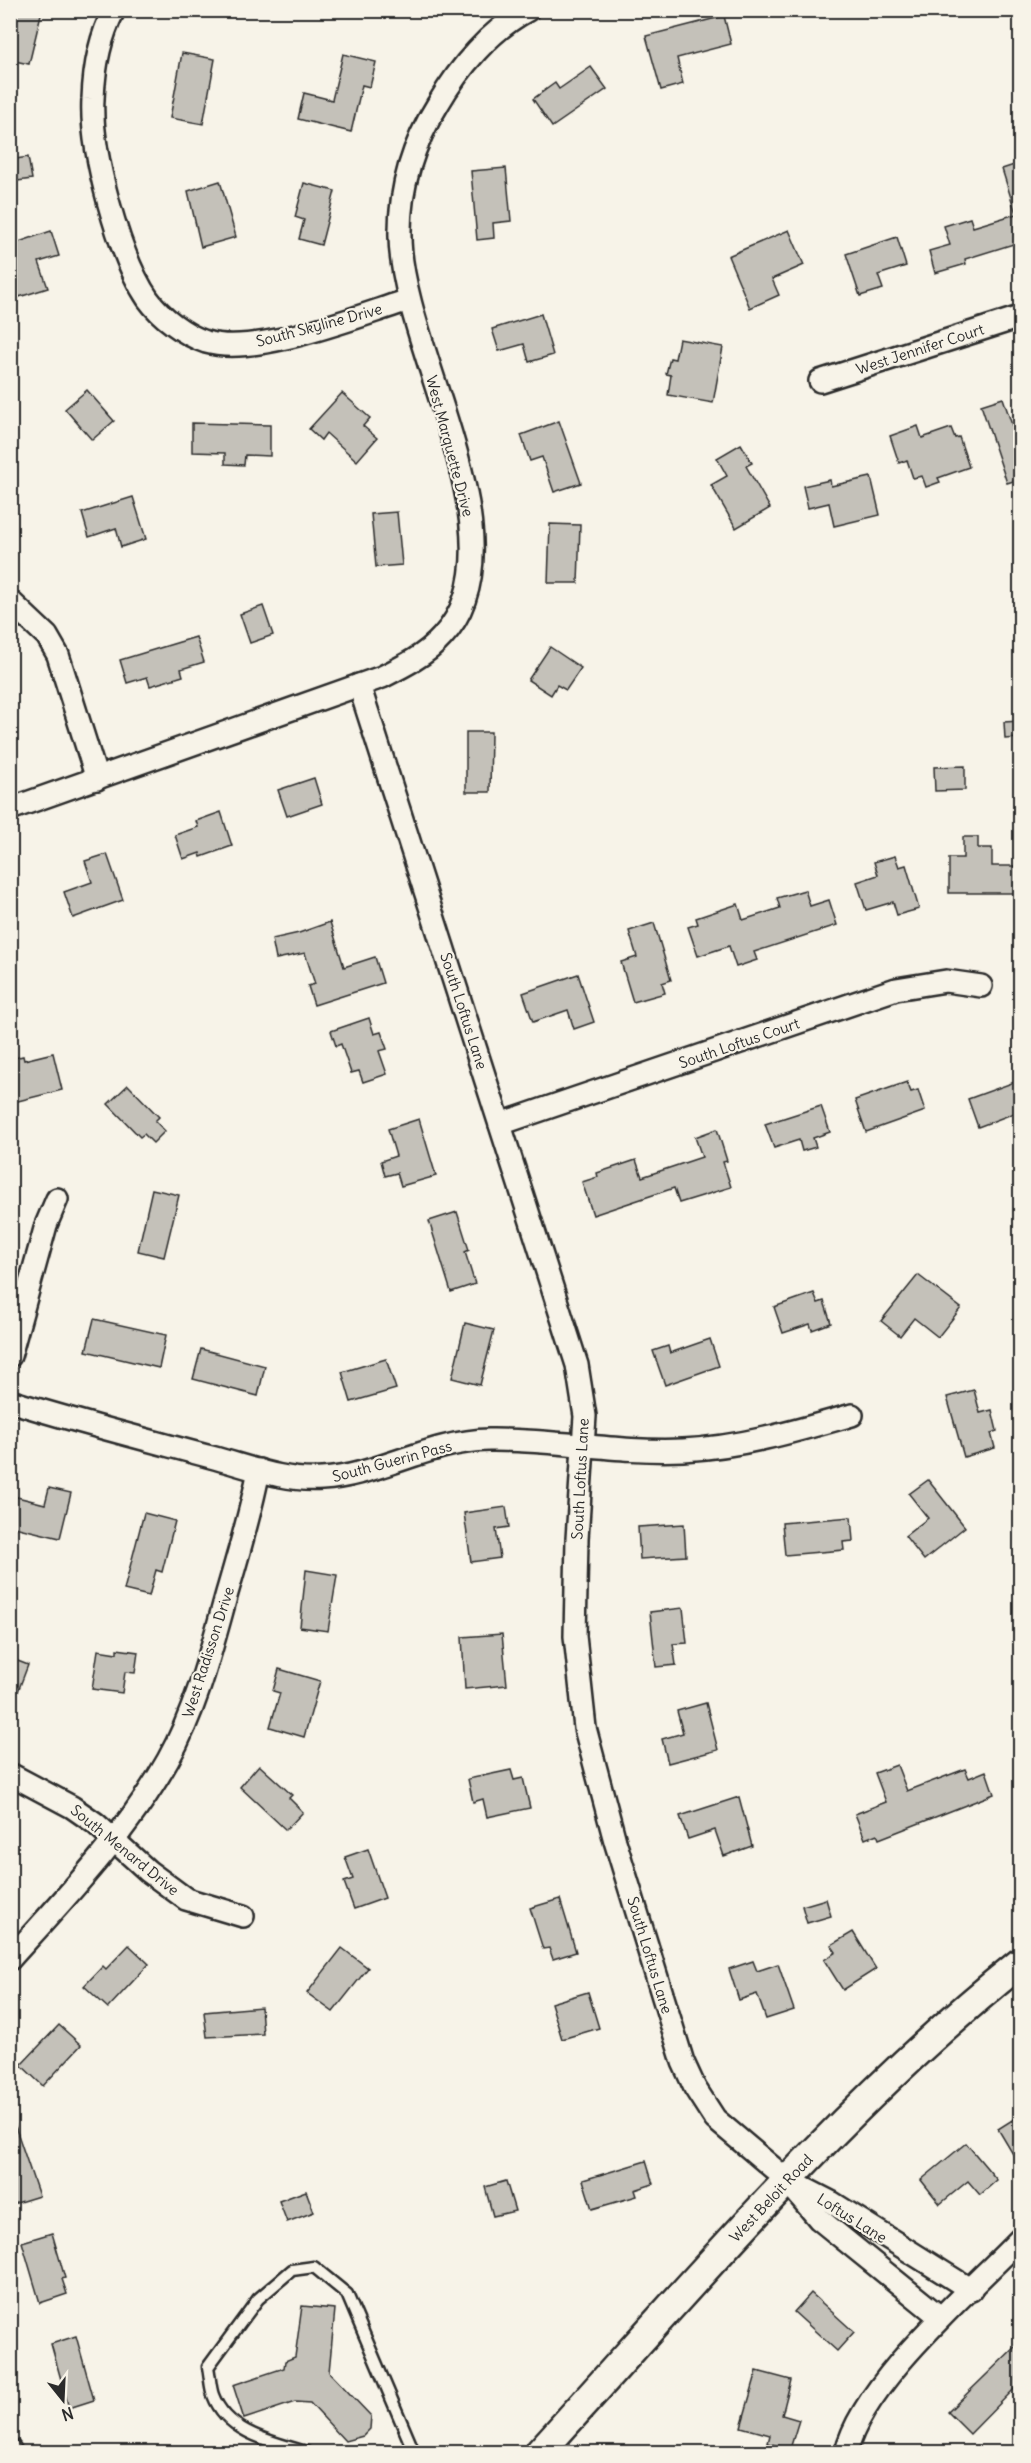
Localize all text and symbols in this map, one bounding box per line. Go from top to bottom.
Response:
street label: South Skyline Drive [254,299,384,351]
street label: West Jennifer Court [854,319,986,379]
street label: West Marquette Drive [422,373,478,519]
street label: South Loftus Lane [436,950,492,1072]
street label: South Loftus Court [676,1013,802,1073]
street label: South Loftus Lane [567,1418,593,1540]
street label: South Guerin Pass [330,1436,454,1486]
street label: West Radisson Drive [178,1584,238,1720]
street label: South Menard Drive [67,1800,183,1900]
street label: South Loftus Lane [623,1894,677,2016]
street label: West Beloit Road [725,2150,817,2246]
street label: Loftus Lane [814,2189,890,2247]
north arrow [33,2370,93,2430]
text: N [59,2403,76,2425]

